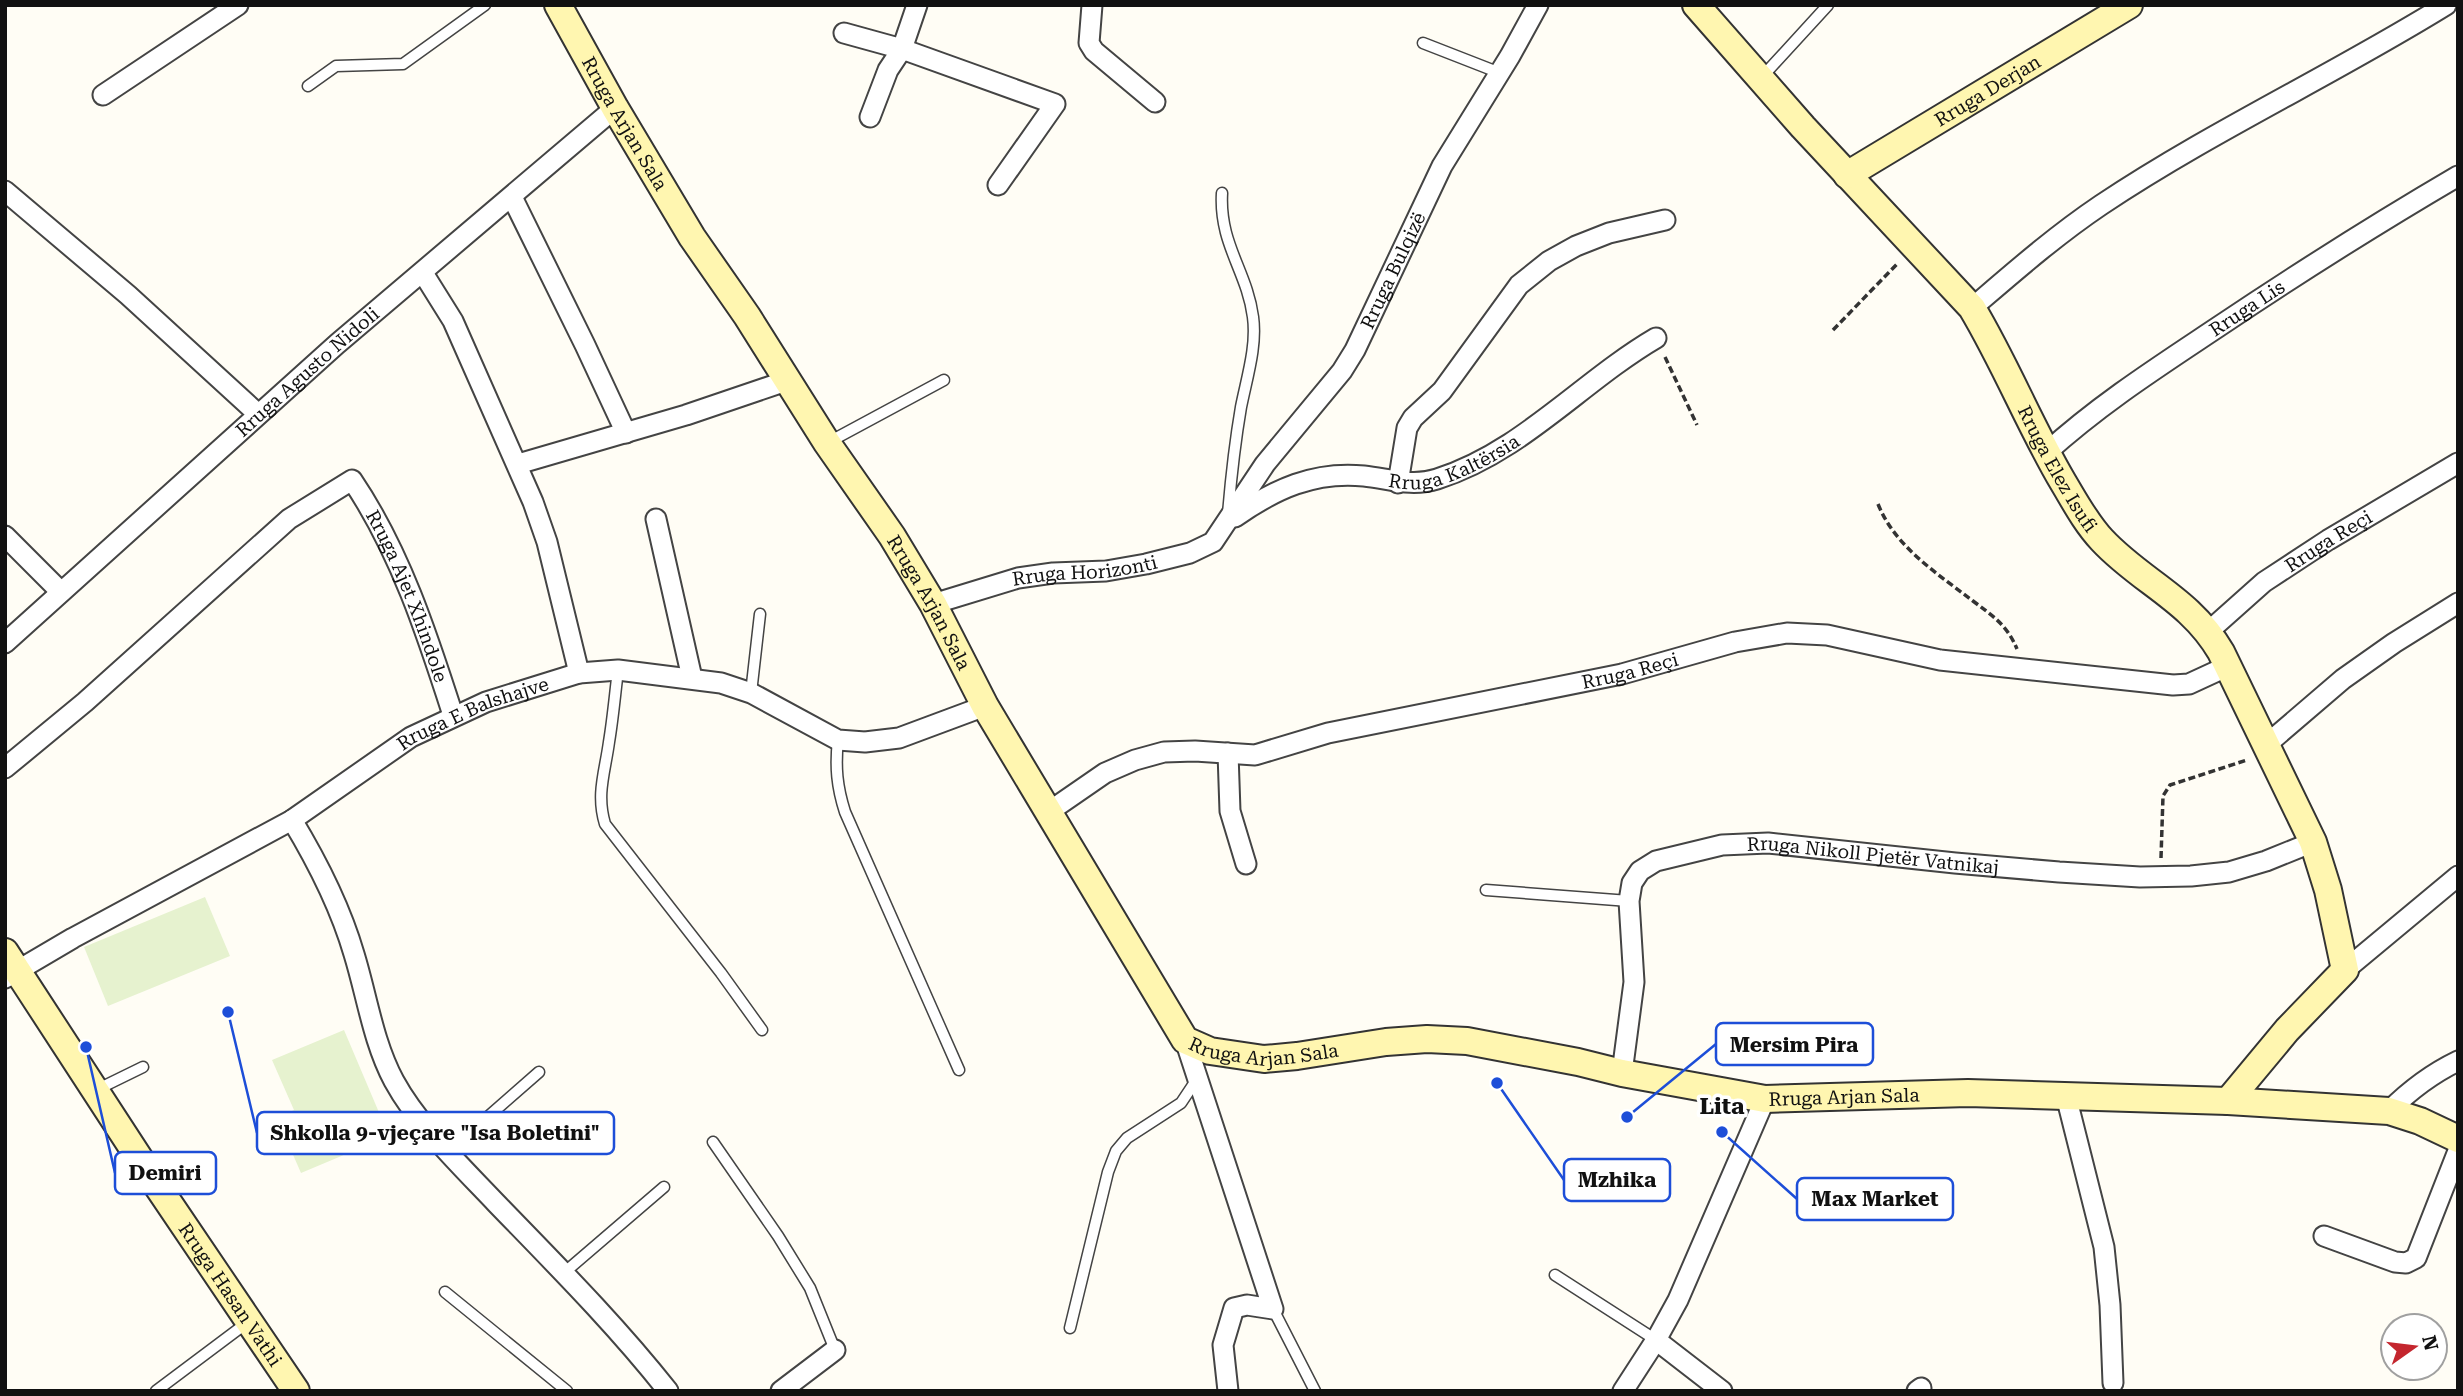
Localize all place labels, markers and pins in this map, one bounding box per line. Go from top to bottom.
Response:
callout: Mersim Pira [1716,1023,1873,1065]
callout: Shkolla 9-vjeçare "Isa Boletini" [257,1112,614,1154]
callout: Demiri [115,1152,216,1194]
callout: Mzhika [1564,1159,1670,1201]
callout: Max Market [1797,1178,1953,1220]

